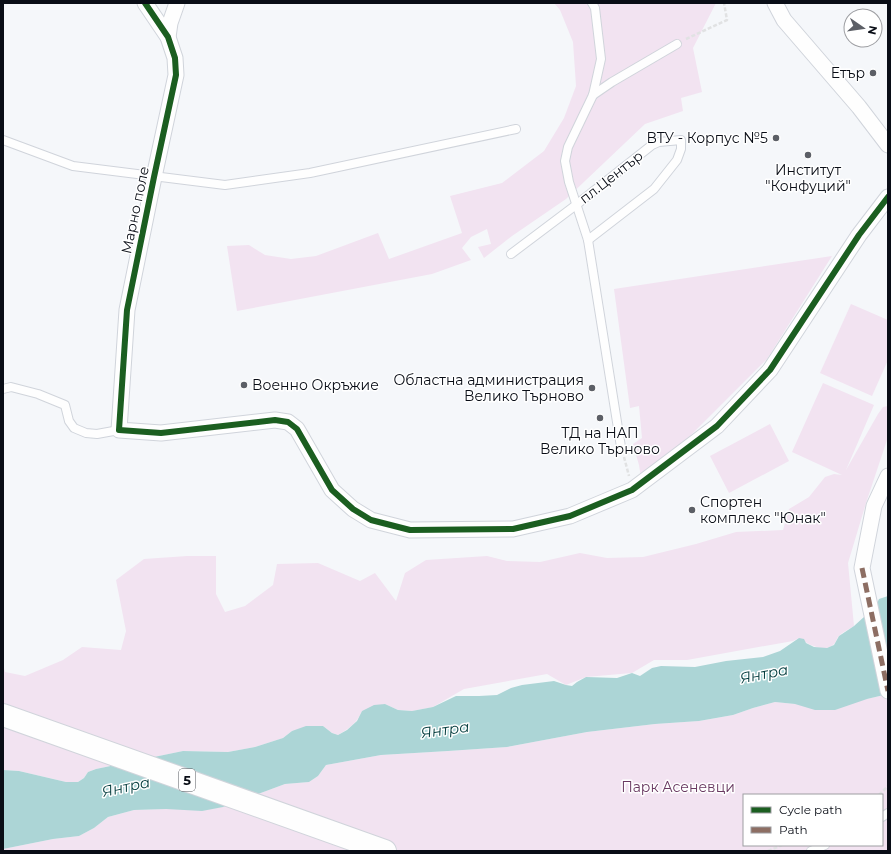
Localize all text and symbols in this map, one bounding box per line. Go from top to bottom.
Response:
north arrow [843,8,883,48]
text: N [865,24,881,36]
place label: Етър [831,64,865,82]
marker: Етър [868,68,878,78]
place label: ВТУ - Корпус №5 [647,129,768,147]
marker: ВТУ - Корпус №5 [771,133,781,143]
street label: пл.Център [576,147,646,207]
marker: Институт "Конфуций" [803,150,813,160]
place label: Институт "Конфуций" [765,161,851,195]
street label: Марно поле [117,165,153,255]
place label: Областна администрация Велико Търново [393,371,584,405]
place label: Военно Окръжие [252,376,379,394]
marker: Военно Окръжие [239,380,249,390]
marker: Областна администрация Велико Търново [587,383,597,393]
marker: ТД на НАП Велико Търново [595,413,605,423]
place label: ТД на НАП Велико Търново [540,424,660,458]
place label: Спортен комплекс "Юнак" [700,493,826,527]
marker: Спортен комплекс "Юнак" [687,505,697,515]
water label: Янтра [738,660,790,688]
water label: Янтра [419,717,470,742]
road number: 5 [179,769,195,791]
water label: Янтра [100,772,152,801]
park label: Парк Асеневци [621,778,735,796]
legend [743,794,883,846]
text: Cycle path [779,802,842,817]
text: Path [779,822,808,837]

